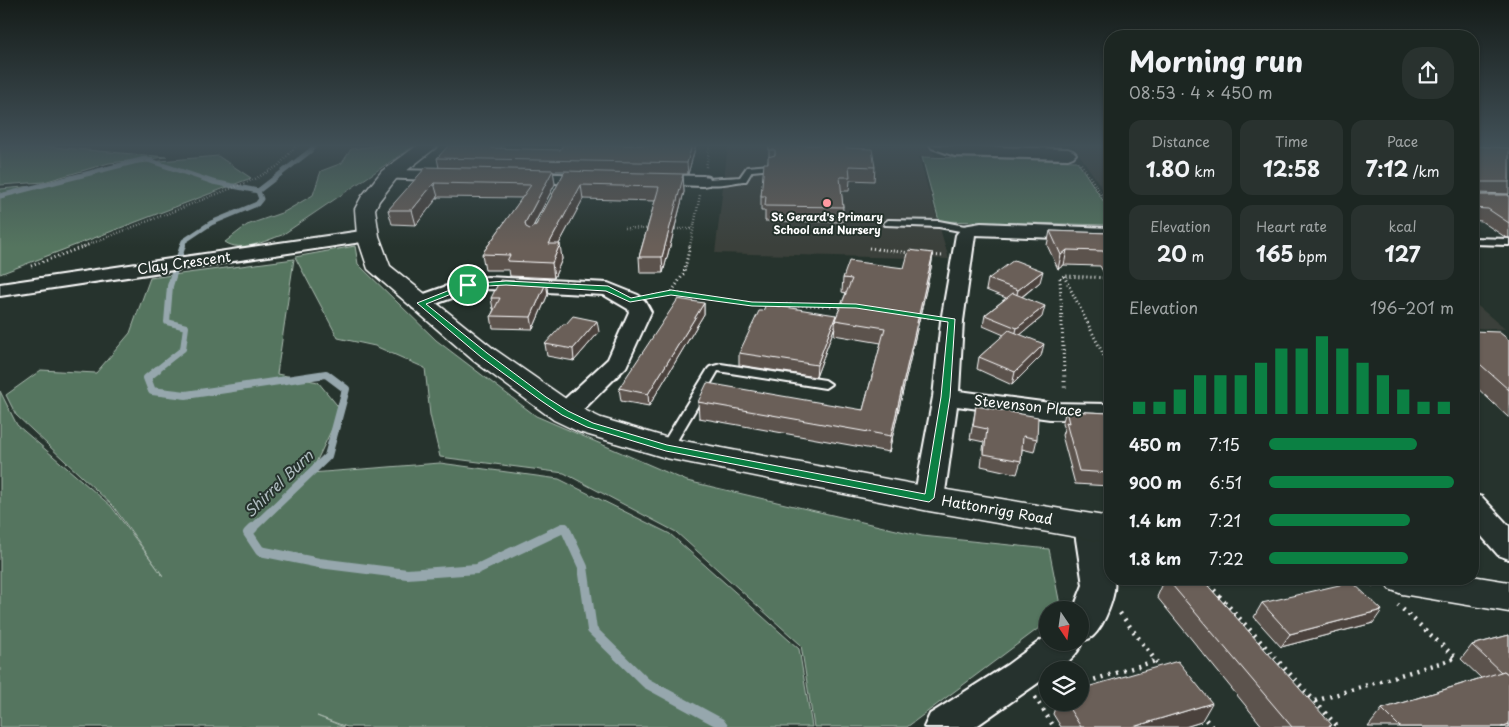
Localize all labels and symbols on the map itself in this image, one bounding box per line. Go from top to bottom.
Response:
marker: St Gerard's Primary School and Nursery [821,197,833,209]
place label: St Gerard's Primary School and Nursery [771,208,883,238]
street label: Clay Crescent [136,245,232,279]
pin [447,264,489,306]
street label: Stevenson Place [973,389,1083,422]
water label: Shirrel Burn [238,444,318,522]
street label: Hattonrigg Road [940,489,1054,530]
north arrow [1039,601,1089,651]

